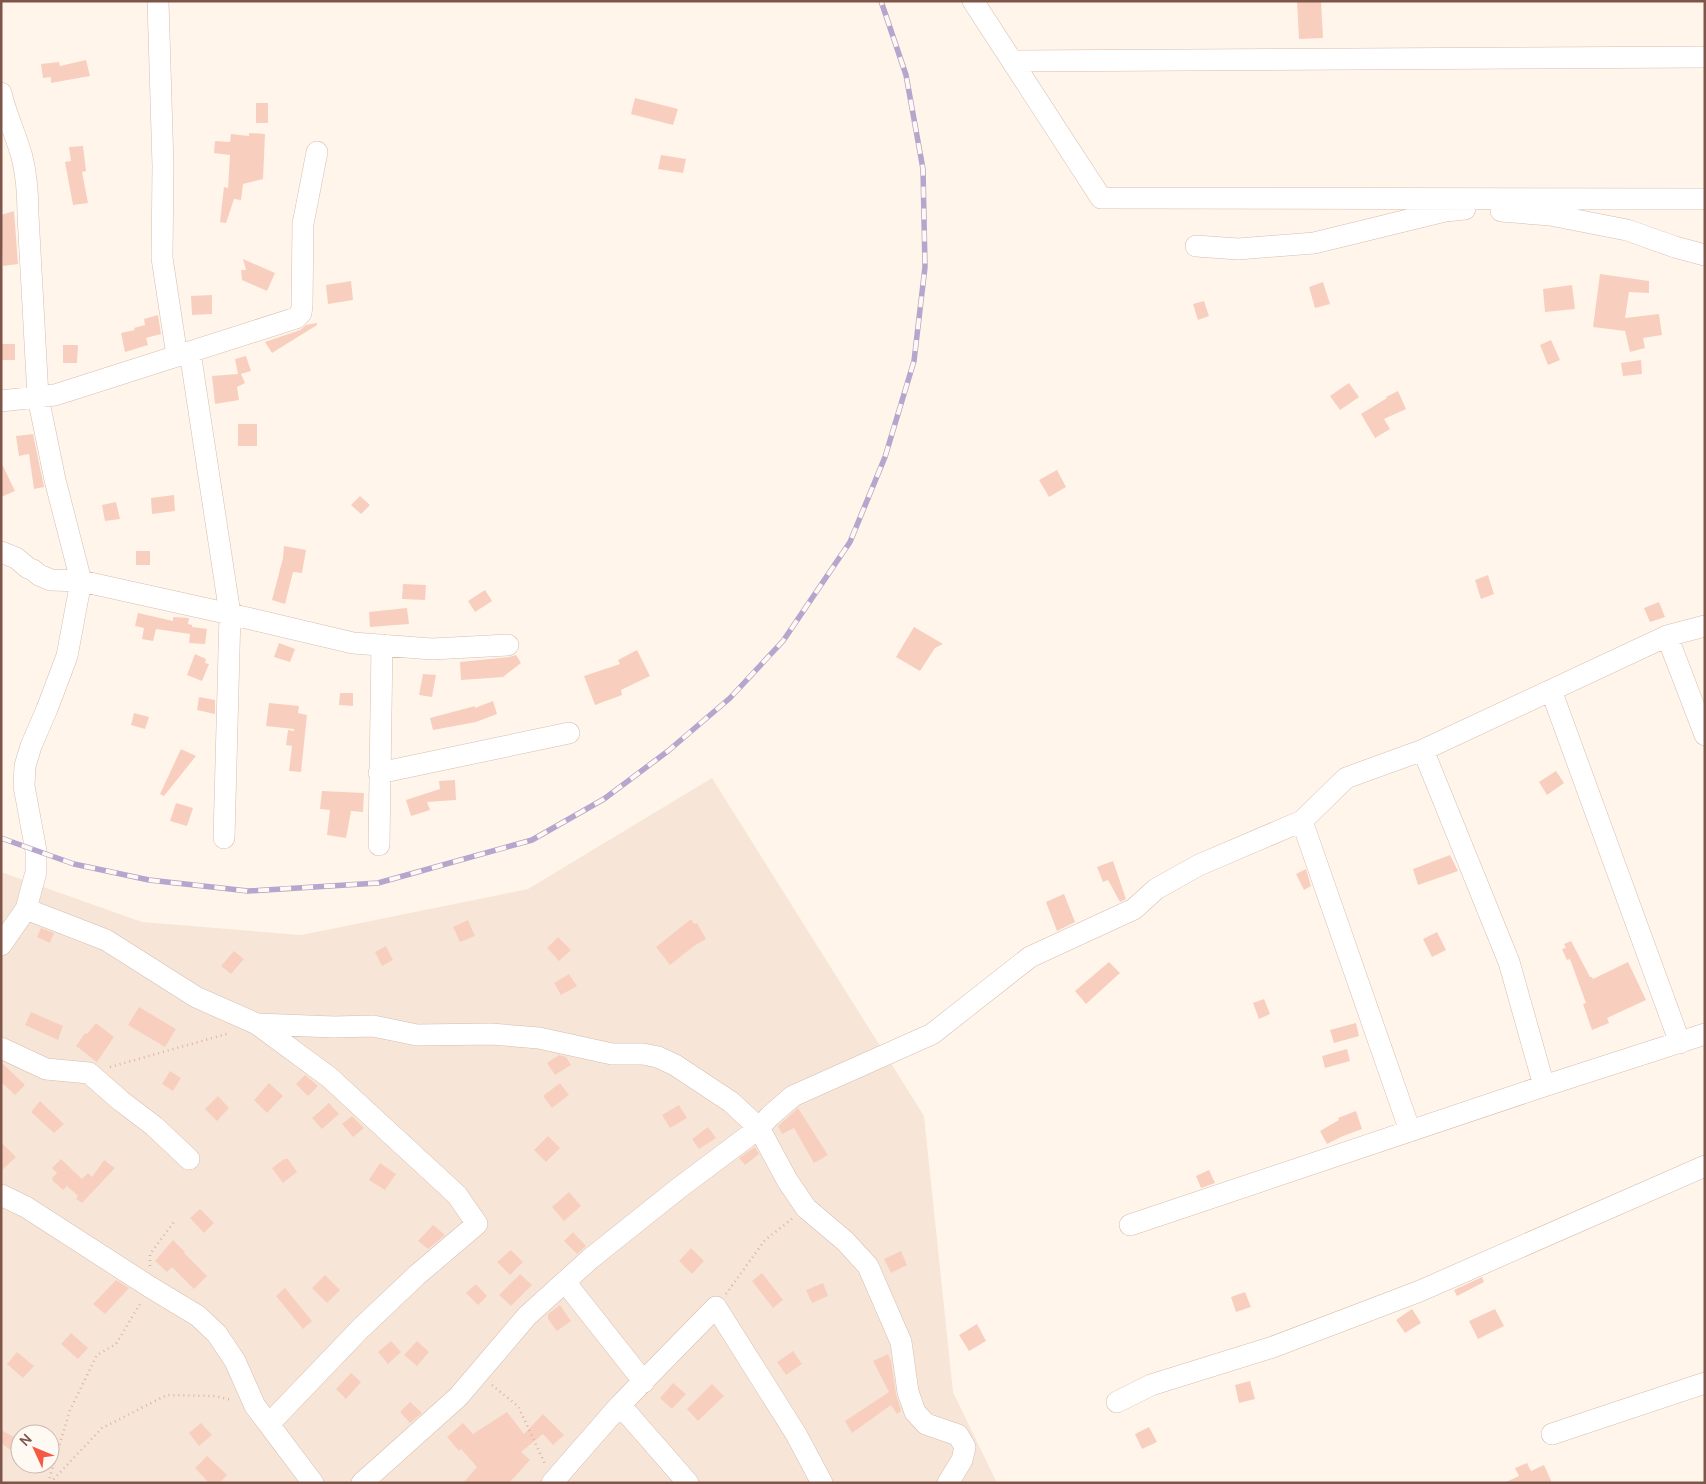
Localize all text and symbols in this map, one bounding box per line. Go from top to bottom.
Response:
north arrow [10,1424,60,1474]
text: N [15,1429,36,1450]

